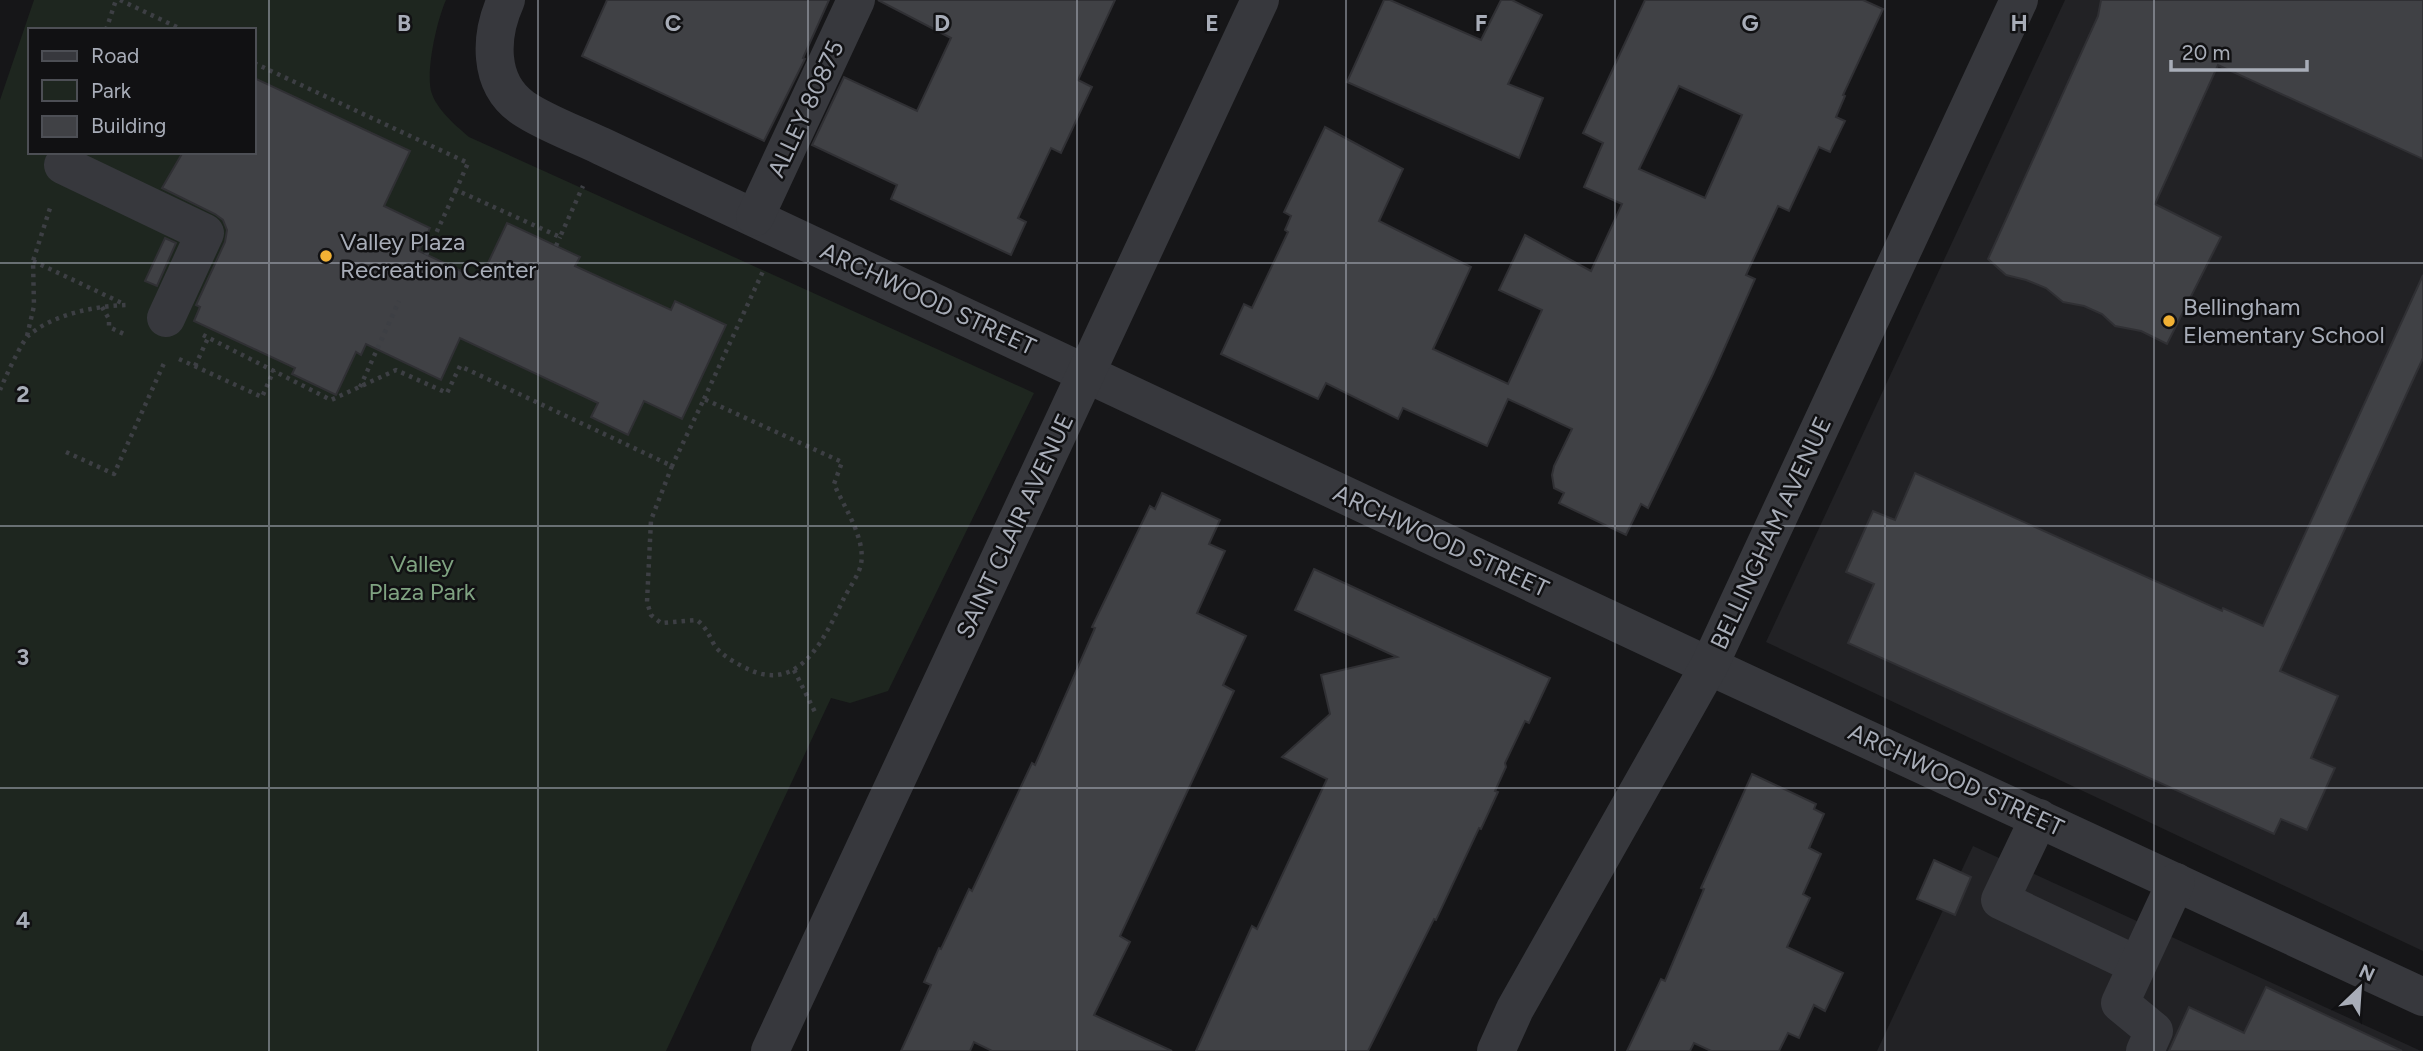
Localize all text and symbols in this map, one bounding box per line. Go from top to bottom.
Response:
text: B [397,9,411,37]
text: C [665,9,682,37]
text: D [934,9,950,37]
text: E [1205,9,1219,37]
text: F [1475,9,1488,37]
text: G [1741,9,1759,37]
text: H [2010,9,2028,37]
legend [28,28,256,154]
scale bar [2171,28,2308,72]
street label: ALLEY 80875 [761,36,850,182]
text: 20 m [2182,40,2230,65]
text: Road [91,43,139,68]
text: Park [91,78,132,103]
text: Building [91,113,166,138]
place label: Valley Plaza Recreation Center [340,227,536,284]
street label: ARCHWOOD STREET [816,236,1040,361]
marker: Valley Plaza Recreation Center [318,248,334,264]
place label: Bellingham Elementary School [2183,292,2385,349]
marker: Bellingham Elementary School [2161,313,2177,329]
text: 2 [16,380,30,408]
street label: SAINT CLAIR AVENUE [950,409,1079,643]
street label: BELLINGHAM AVENUE [1704,412,1837,654]
street label: ARCHWOOD STREET [1329,478,1553,603]
park label: Valley Plaza Park [368,549,476,606]
text: 3 [17,643,29,671]
street label: ARCHWOOD STREET [1844,717,2068,842]
text: 4 [16,906,30,934]
north arrow [2325,953,2395,1023]
text: N [2355,960,2378,987]

